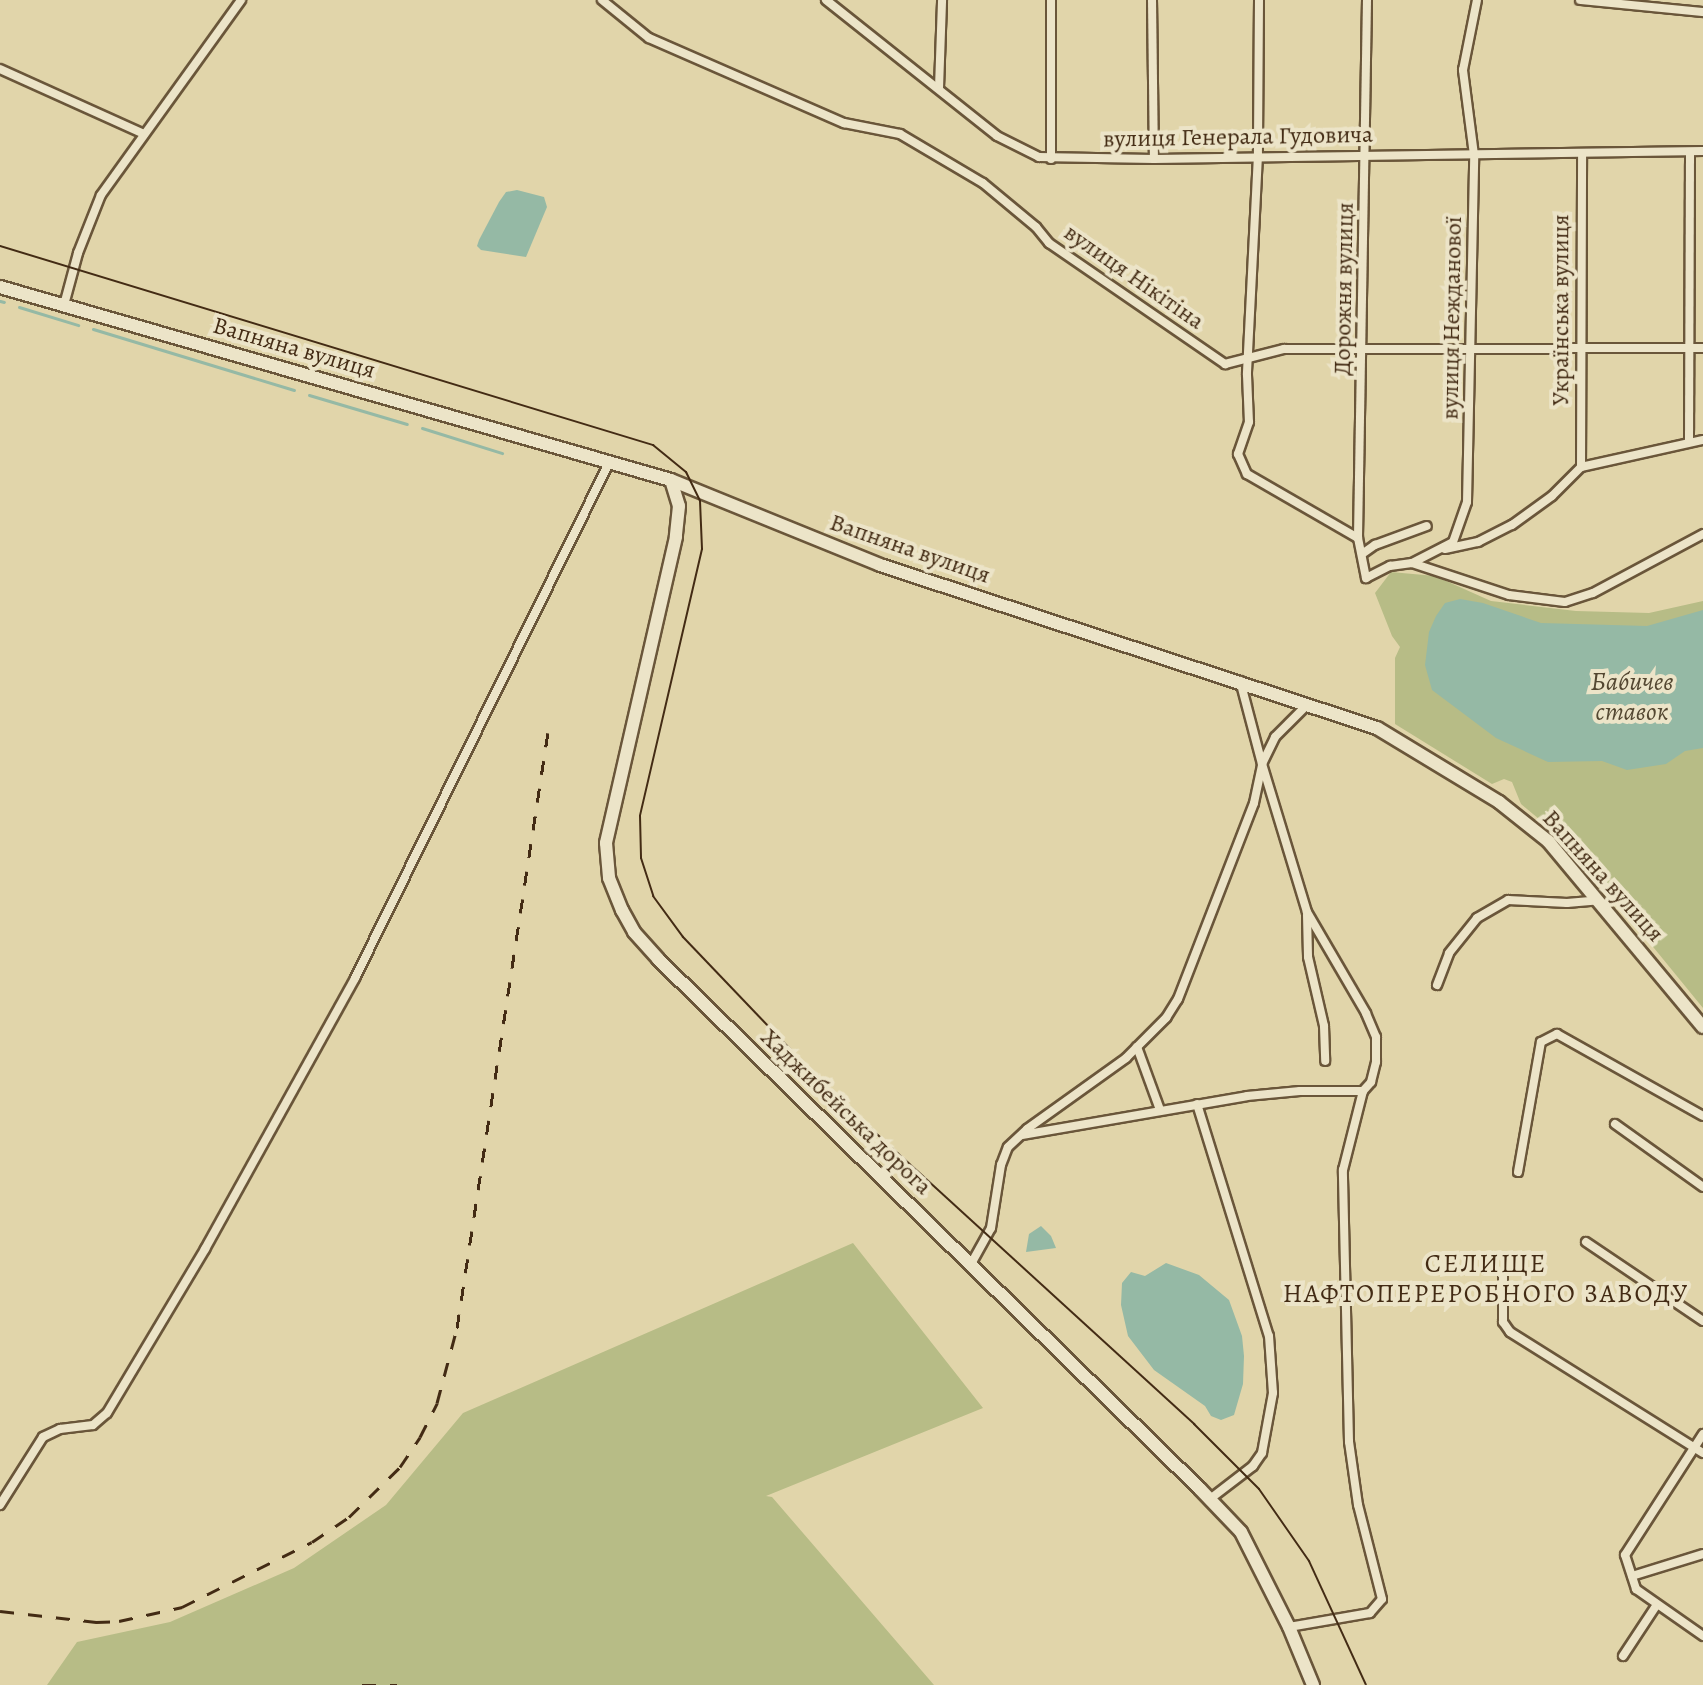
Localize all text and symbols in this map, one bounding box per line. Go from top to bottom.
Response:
street label: вулиця Генерала Гудовича [1103,120,1373,154]
street label: Дорожня вулиця [1328,202,1360,376]
street label: Українська вулиця [1547,214,1575,406]
street label: вулиця Нежданової [1436,216,1468,420]
street label: вулиця Нікітіна [1058,218,1210,336]
street label: Вапняна вулиця [209,311,379,385]
street label: Вапняна вулиця [826,508,994,590]
water label: Бабичев ставок [1590,666,1674,728]
street label: Вапняна вулиця [1536,804,1670,948]
street label: Хаджибейська дорога [755,1023,937,1201]
district label: СЕЛИЩЕ НАФТОПЕРЕРОБНОГО ЗАВОДУ [1283,1248,1689,1310]

